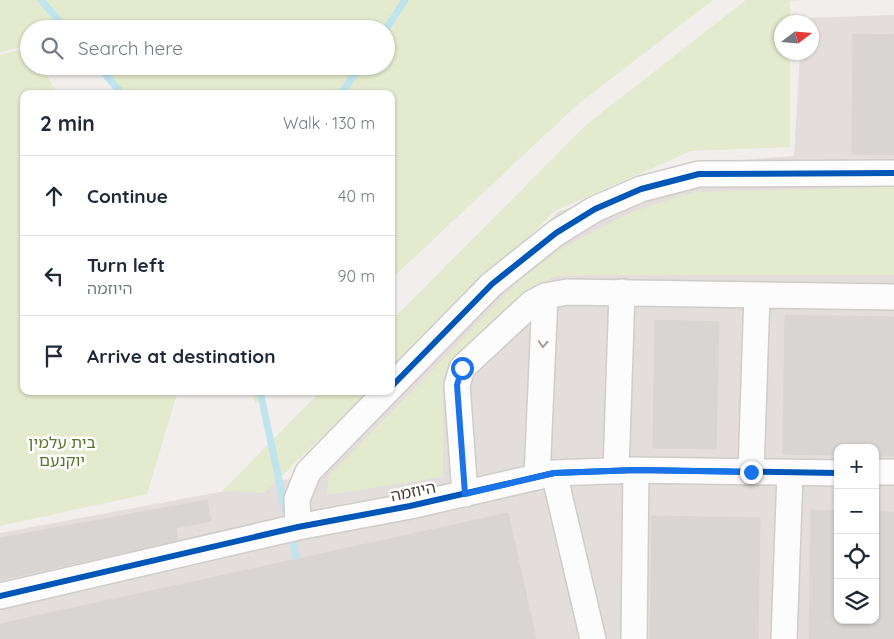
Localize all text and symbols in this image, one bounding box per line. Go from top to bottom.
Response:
north arrow [774,15,819,60]
search box [20,20,395,75]
icon: search [38,34,66,62]
text: Search here [78,36,183,60]
text: 2 min [40,110,95,136]
text: Walk · 130 m [283,113,375,133]
icon: ahead [40,182,68,210]
text: Continue [87,184,168,208]
text: 40 m [338,186,375,206]
text: Turn left [87,253,165,277]
icon: left [40,262,68,290]
text: 90 m [338,266,375,286]
text: היוזמה [87,278,132,298]
one-way arrow [538,340,548,348]
icon: arrive [40,342,68,370]
text: Arrive at destination [87,344,276,368]
route start [451,357,474,380]
park label: בית עלמין יוקנעם [28,432,96,470]
map controls [834,444,879,624]
button: + [834,444,879,489]
route end [740,461,763,484]
street label: היוזמה [389,476,437,506]
button: − [834,489,879,534]
button: locate [834,534,879,579]
button: layers [834,579,879,624]

